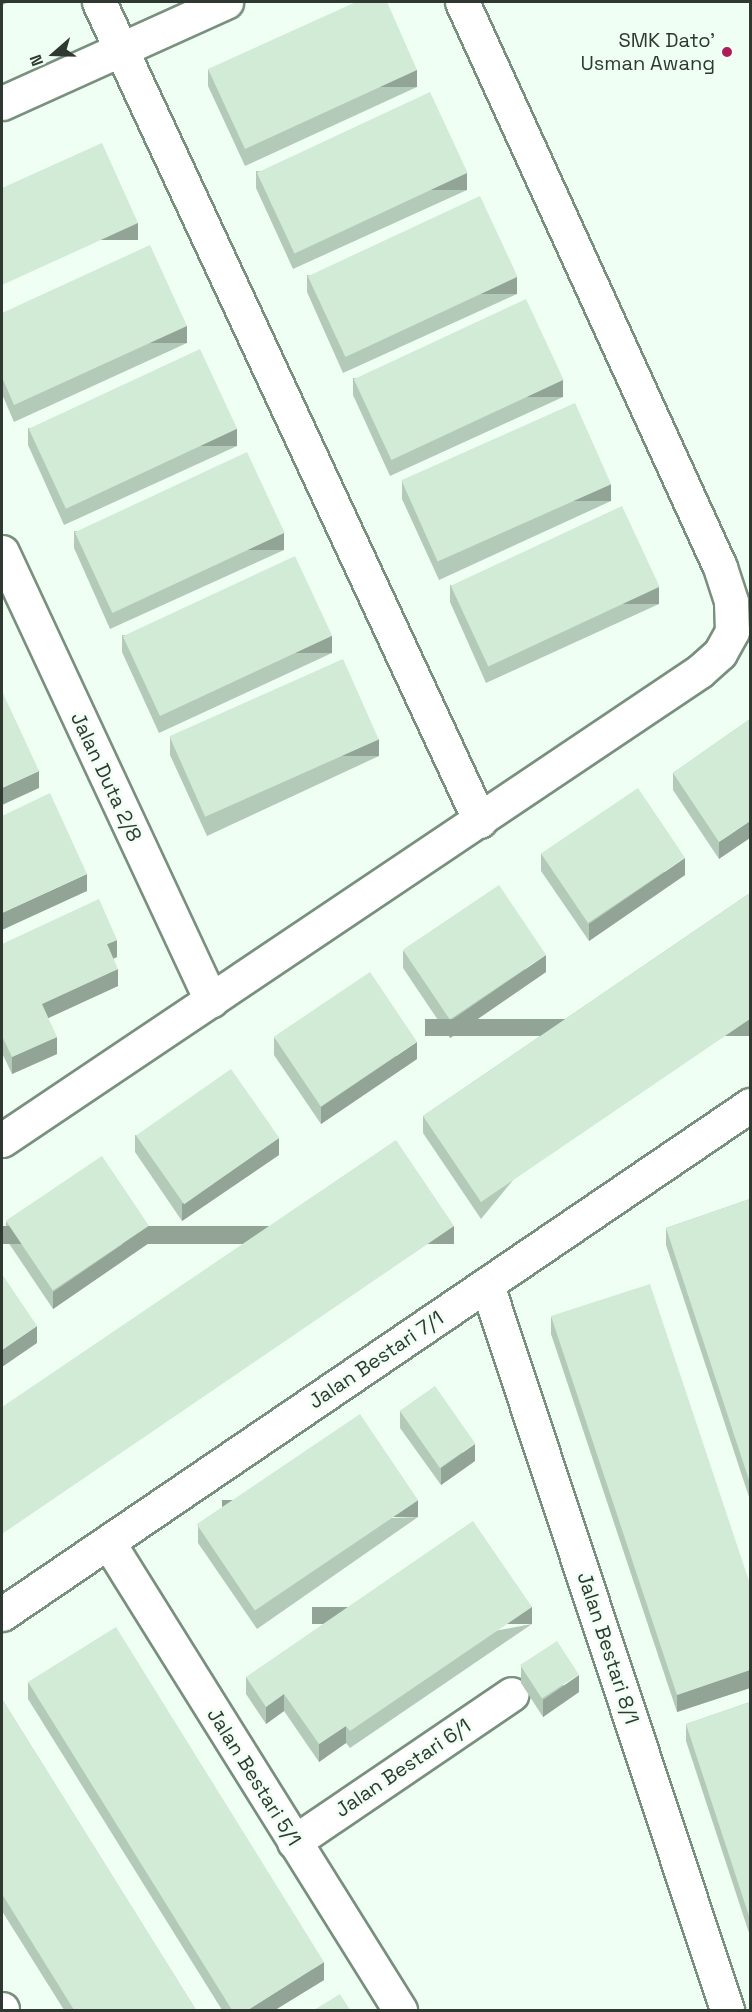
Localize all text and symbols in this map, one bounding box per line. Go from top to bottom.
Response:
north arrow [24,24,84,84]
place label: SMK Dato' Usman Awang [580,28,715,75]
marker: SMK Dato' Usman Awang [720,45,734,59]
text: N [25,52,48,69]
street label: Jalan Duta 2/8 [66,709,146,845]
street label: Jalan Bestari 7/1 [304,1306,448,1414]
street label: Jalan Bestari 8/1 [572,1569,644,1727]
street label: Jalan Bestari 5/1 [202,1704,306,1850]
street label: Jalan Bestari 6/1 [331,1714,475,1822]

